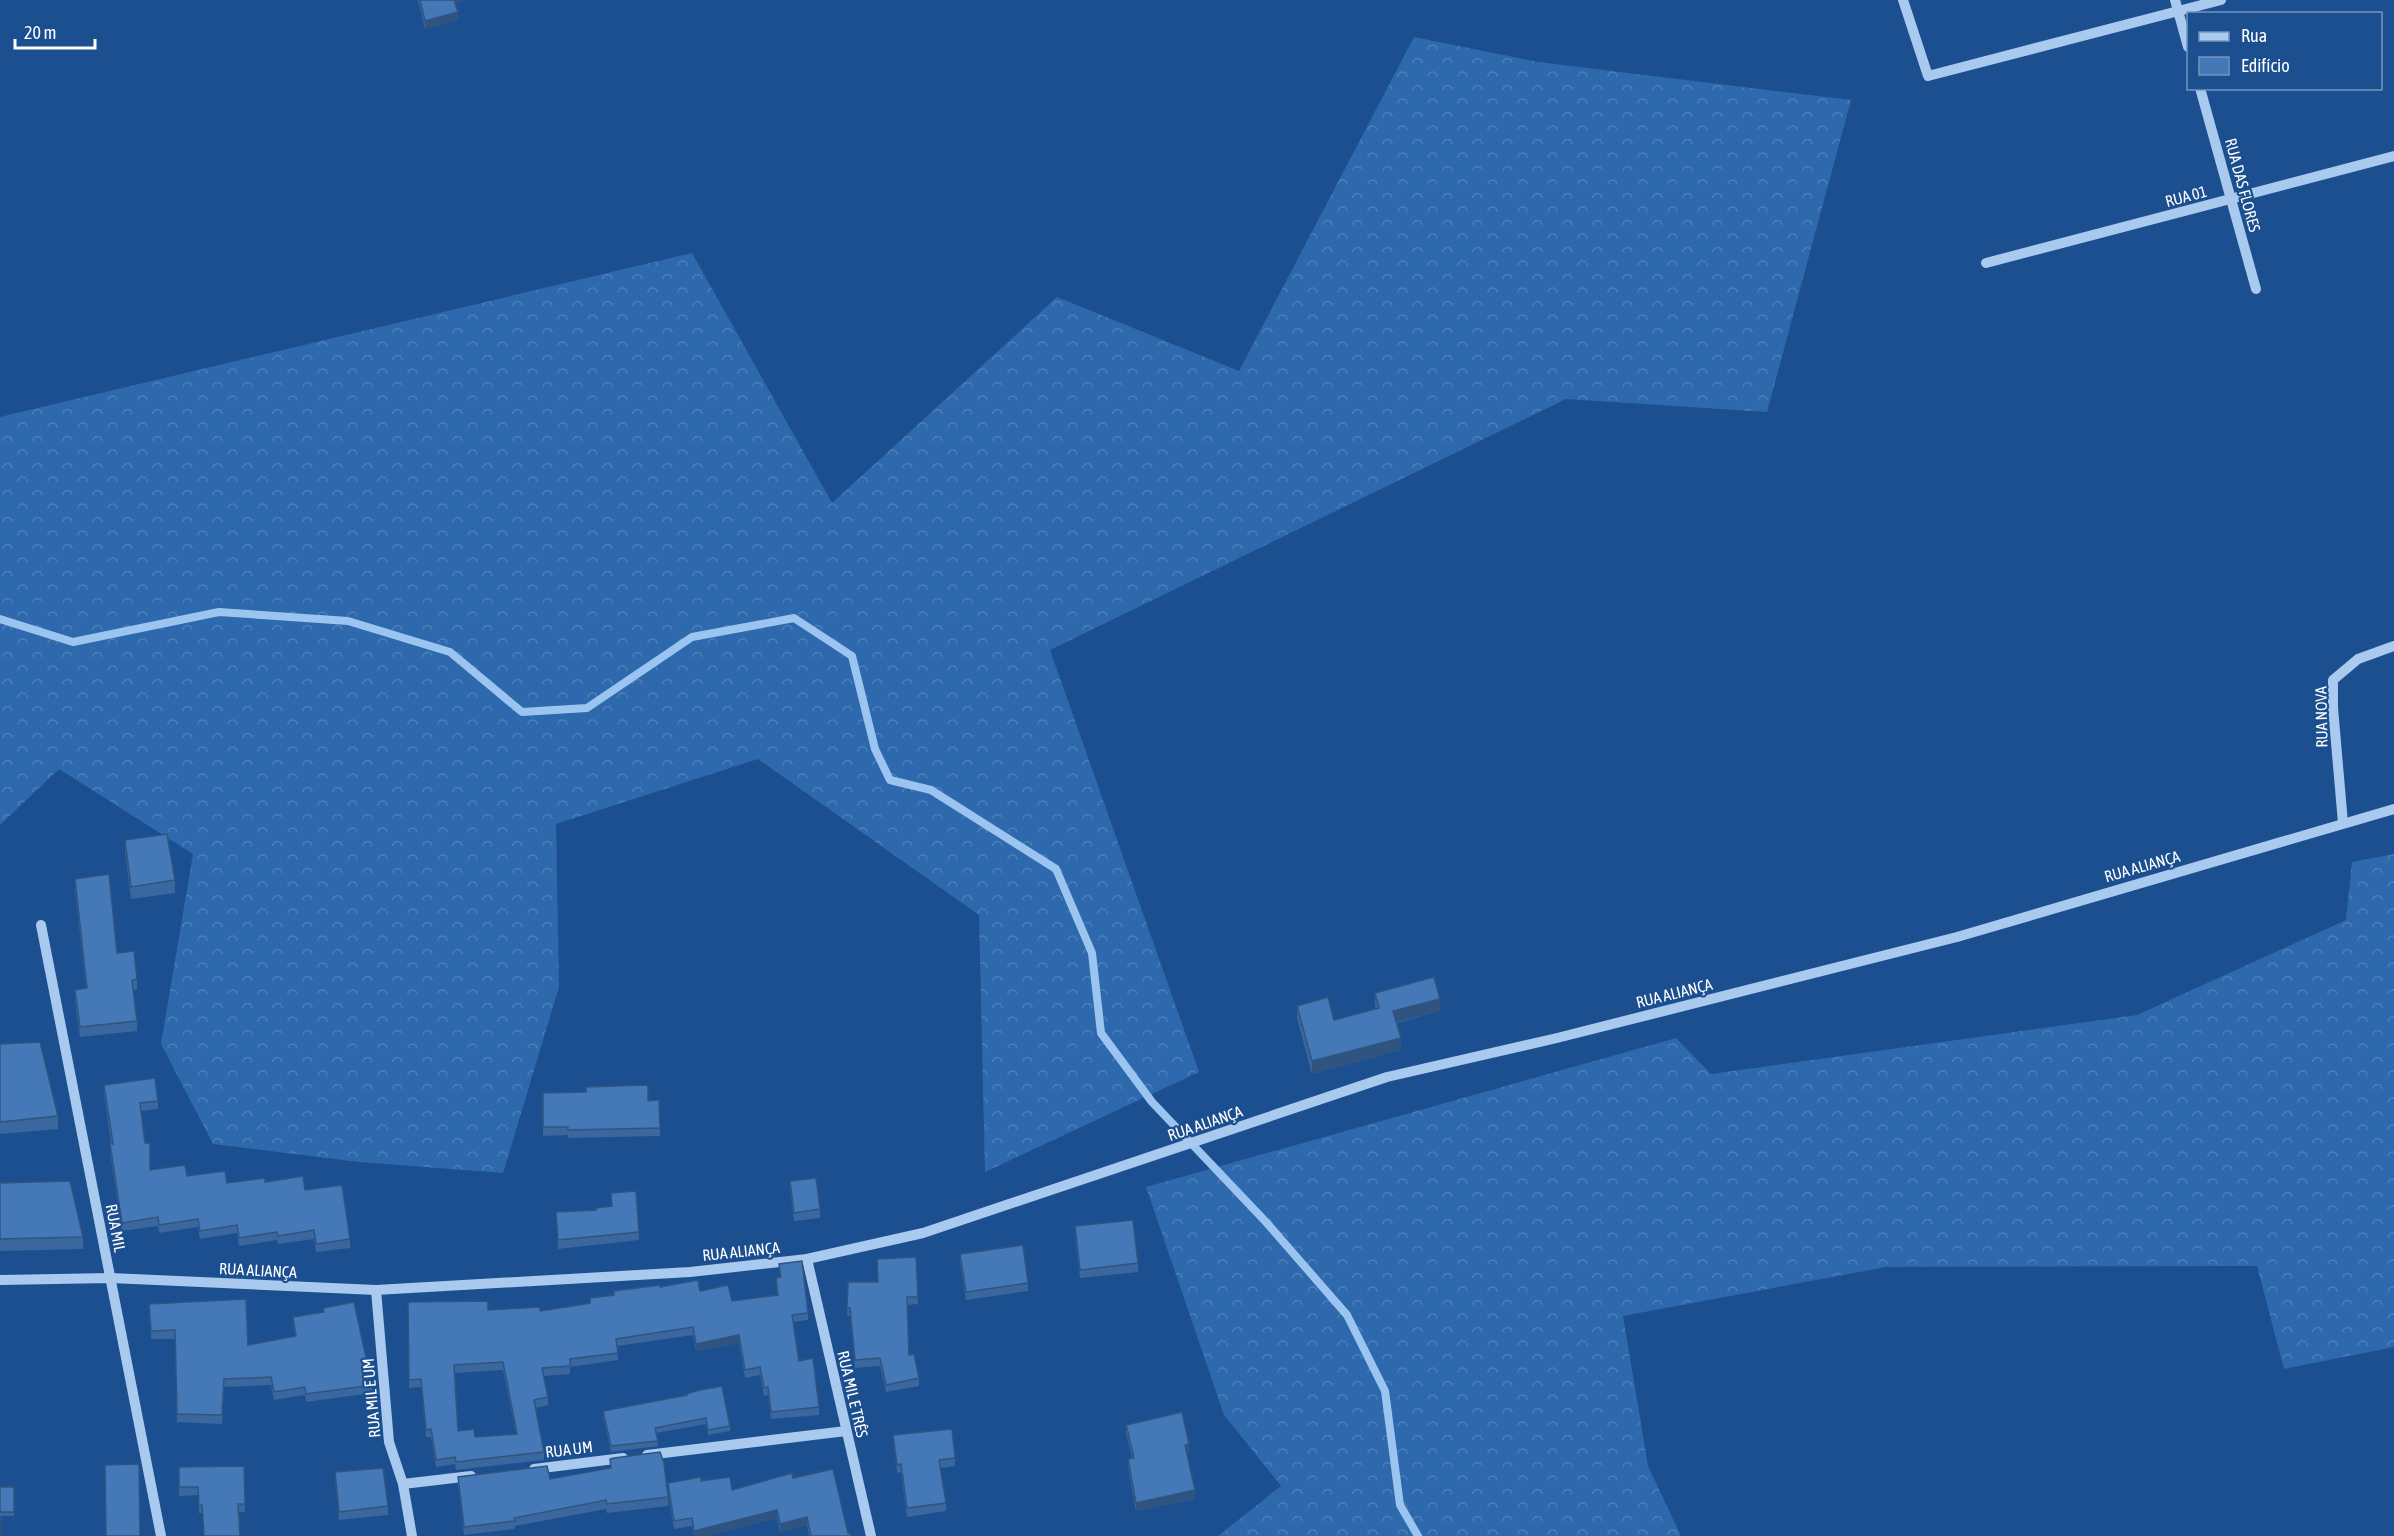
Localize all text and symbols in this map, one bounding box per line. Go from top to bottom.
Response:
scale bar [15,12,94,50]
legend [2187,12,2382,90]
text: 20 m [24,22,56,43]
text: Rua [2241,25,2267,46]
text: Edifício [2241,55,2290,76]
street label: RUA DAS FLORES [2222,136,2264,234]
street label: RUA 01 [2163,182,2209,210]
street label: RUA NOVA [2311,686,2331,748]
street label: RUA ALIANÇA [2102,847,2182,886]
street label: RUA ALIANÇA [1634,975,1714,1012]
street label: RUA ALIANÇA [1165,1102,1245,1145]
street label: RUA MIL [103,1202,130,1254]
street label: RUA ALIANÇA [701,1238,781,1265]
street label: RUA ALIANÇA [219,1259,298,1282]
street label: RUA MIL E TRÊS [834,1349,872,1439]
street label: RUA MIL E UM [359,1357,383,1439]
street label: RUA UM [544,1437,594,1461]

